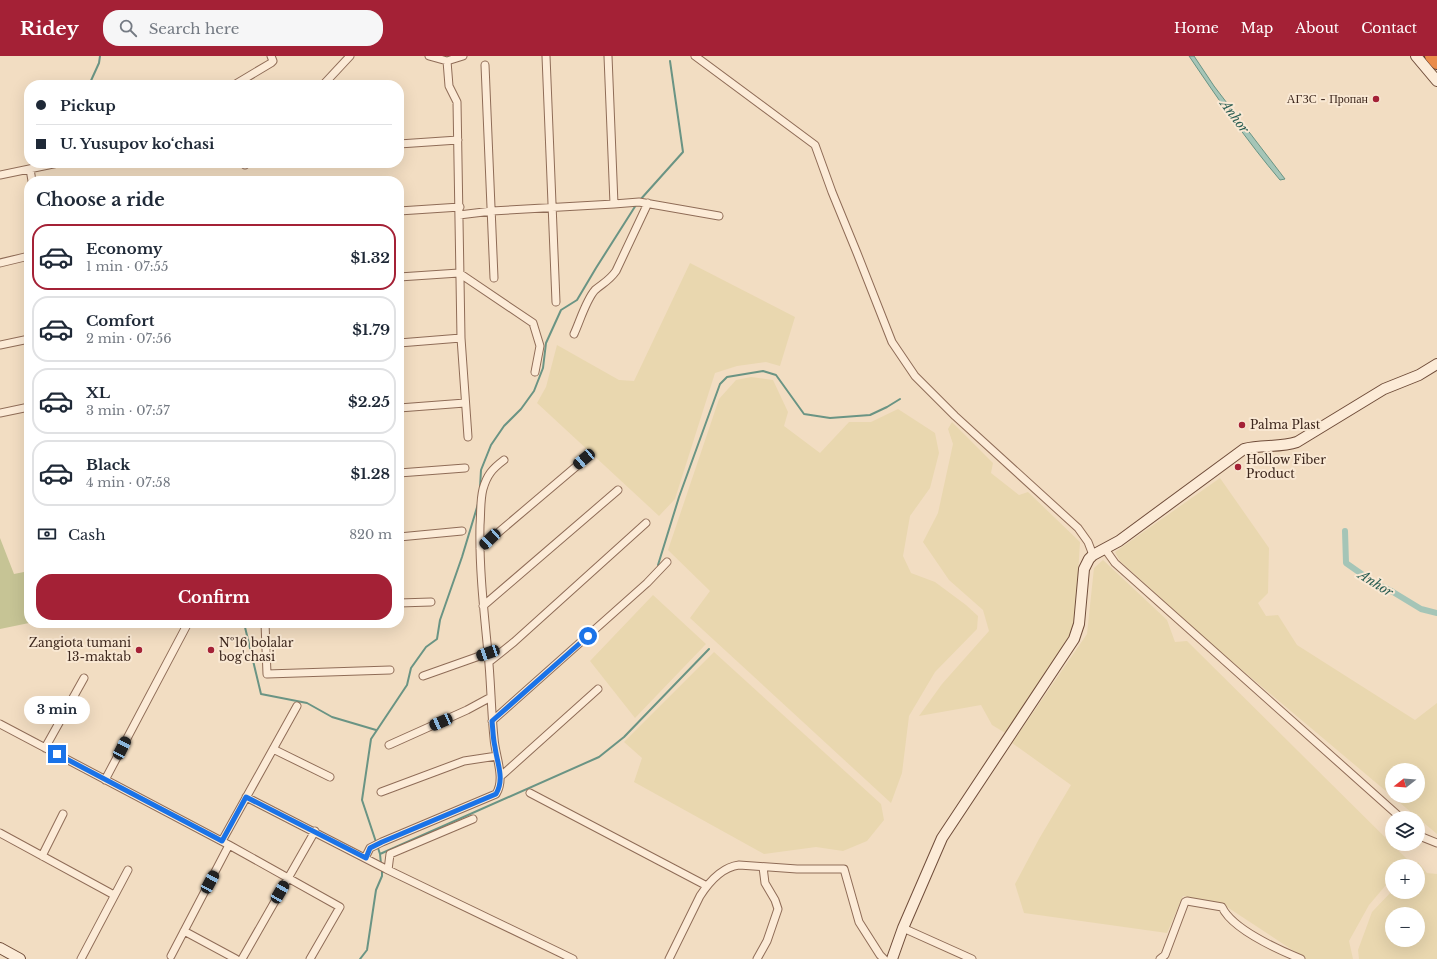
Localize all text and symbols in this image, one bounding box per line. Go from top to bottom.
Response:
search box [103,10,383,46]
text: Ridey [20,17,79,40]
icon: search [117,17,139,39]
text: Search here [149,19,239,38]
text: Home [1174,19,1219,37]
text: Map [1241,19,1273,37]
text: About [1295,19,1339,37]
text: Contact [1361,19,1417,37]
place label: АГЗС - Пропан [1287,91,1369,106]
marker: АГЗС - Пропан [1371,94,1381,104]
water label: Anhor [1215,95,1253,137]
text: Pickup [60,96,116,115]
text: U. Yusupov ko‘chasi [60,134,214,153]
text: Choose a ride [36,189,165,211]
icon: car [38,239,74,275]
text: Economy [86,239,163,258]
text: $1.32 [351,248,390,267]
text: 1 min · 07:55 [86,258,168,275]
icon: car [38,311,74,347]
text: Comfort [86,311,154,330]
text: $1.79 [352,320,390,339]
text: 2 min · 07:56 [86,330,172,347]
icon: car [38,383,74,419]
text: XL [86,383,110,402]
text: $2.25 [348,392,390,411]
text: 3 min · 07:57 [86,402,170,419]
place label: Palma Plast [1250,417,1321,432]
marker: Palma Plast [1237,420,1247,430]
car [571,447,597,471]
place label: Hollow Fiber Product [1246,452,1326,481]
icon: car [38,455,74,491]
text: Black [86,455,130,474]
marker: Hollow Fiber Product [1233,462,1243,472]
text: $1.28 [351,464,390,483]
text: 4 min · 07:58 [86,474,171,491]
icon: cash [36,523,58,545]
text: Cash [68,525,105,544]
text: 820 m [349,526,392,543]
car [477,526,503,552]
water label: Anhor [1354,565,1397,601]
button: Confirm [36,574,392,620]
route start [579,627,597,645]
place label: Zangiota tumani 13-maktab [29,635,131,664]
place label: №16 bolalar bog'chasi [218,635,294,664]
car [475,643,501,663]
marker: Zangiota tumani 13-maktab [134,645,144,655]
marker: №16 bolalar bog'chasi [206,645,216,655]
callout: 3 min [24,696,90,724]
text: 3 min [37,701,77,718]
car [428,712,454,732]
car [111,735,133,761]
route end [48,745,66,763]
north arrow [1385,763,1425,803]
map controls [1385,763,1425,947]
button: layers [1385,811,1425,851]
button: + [1385,859,1425,899]
car [199,869,221,895]
car [269,879,291,905]
button: − [1385,907,1425,947]

